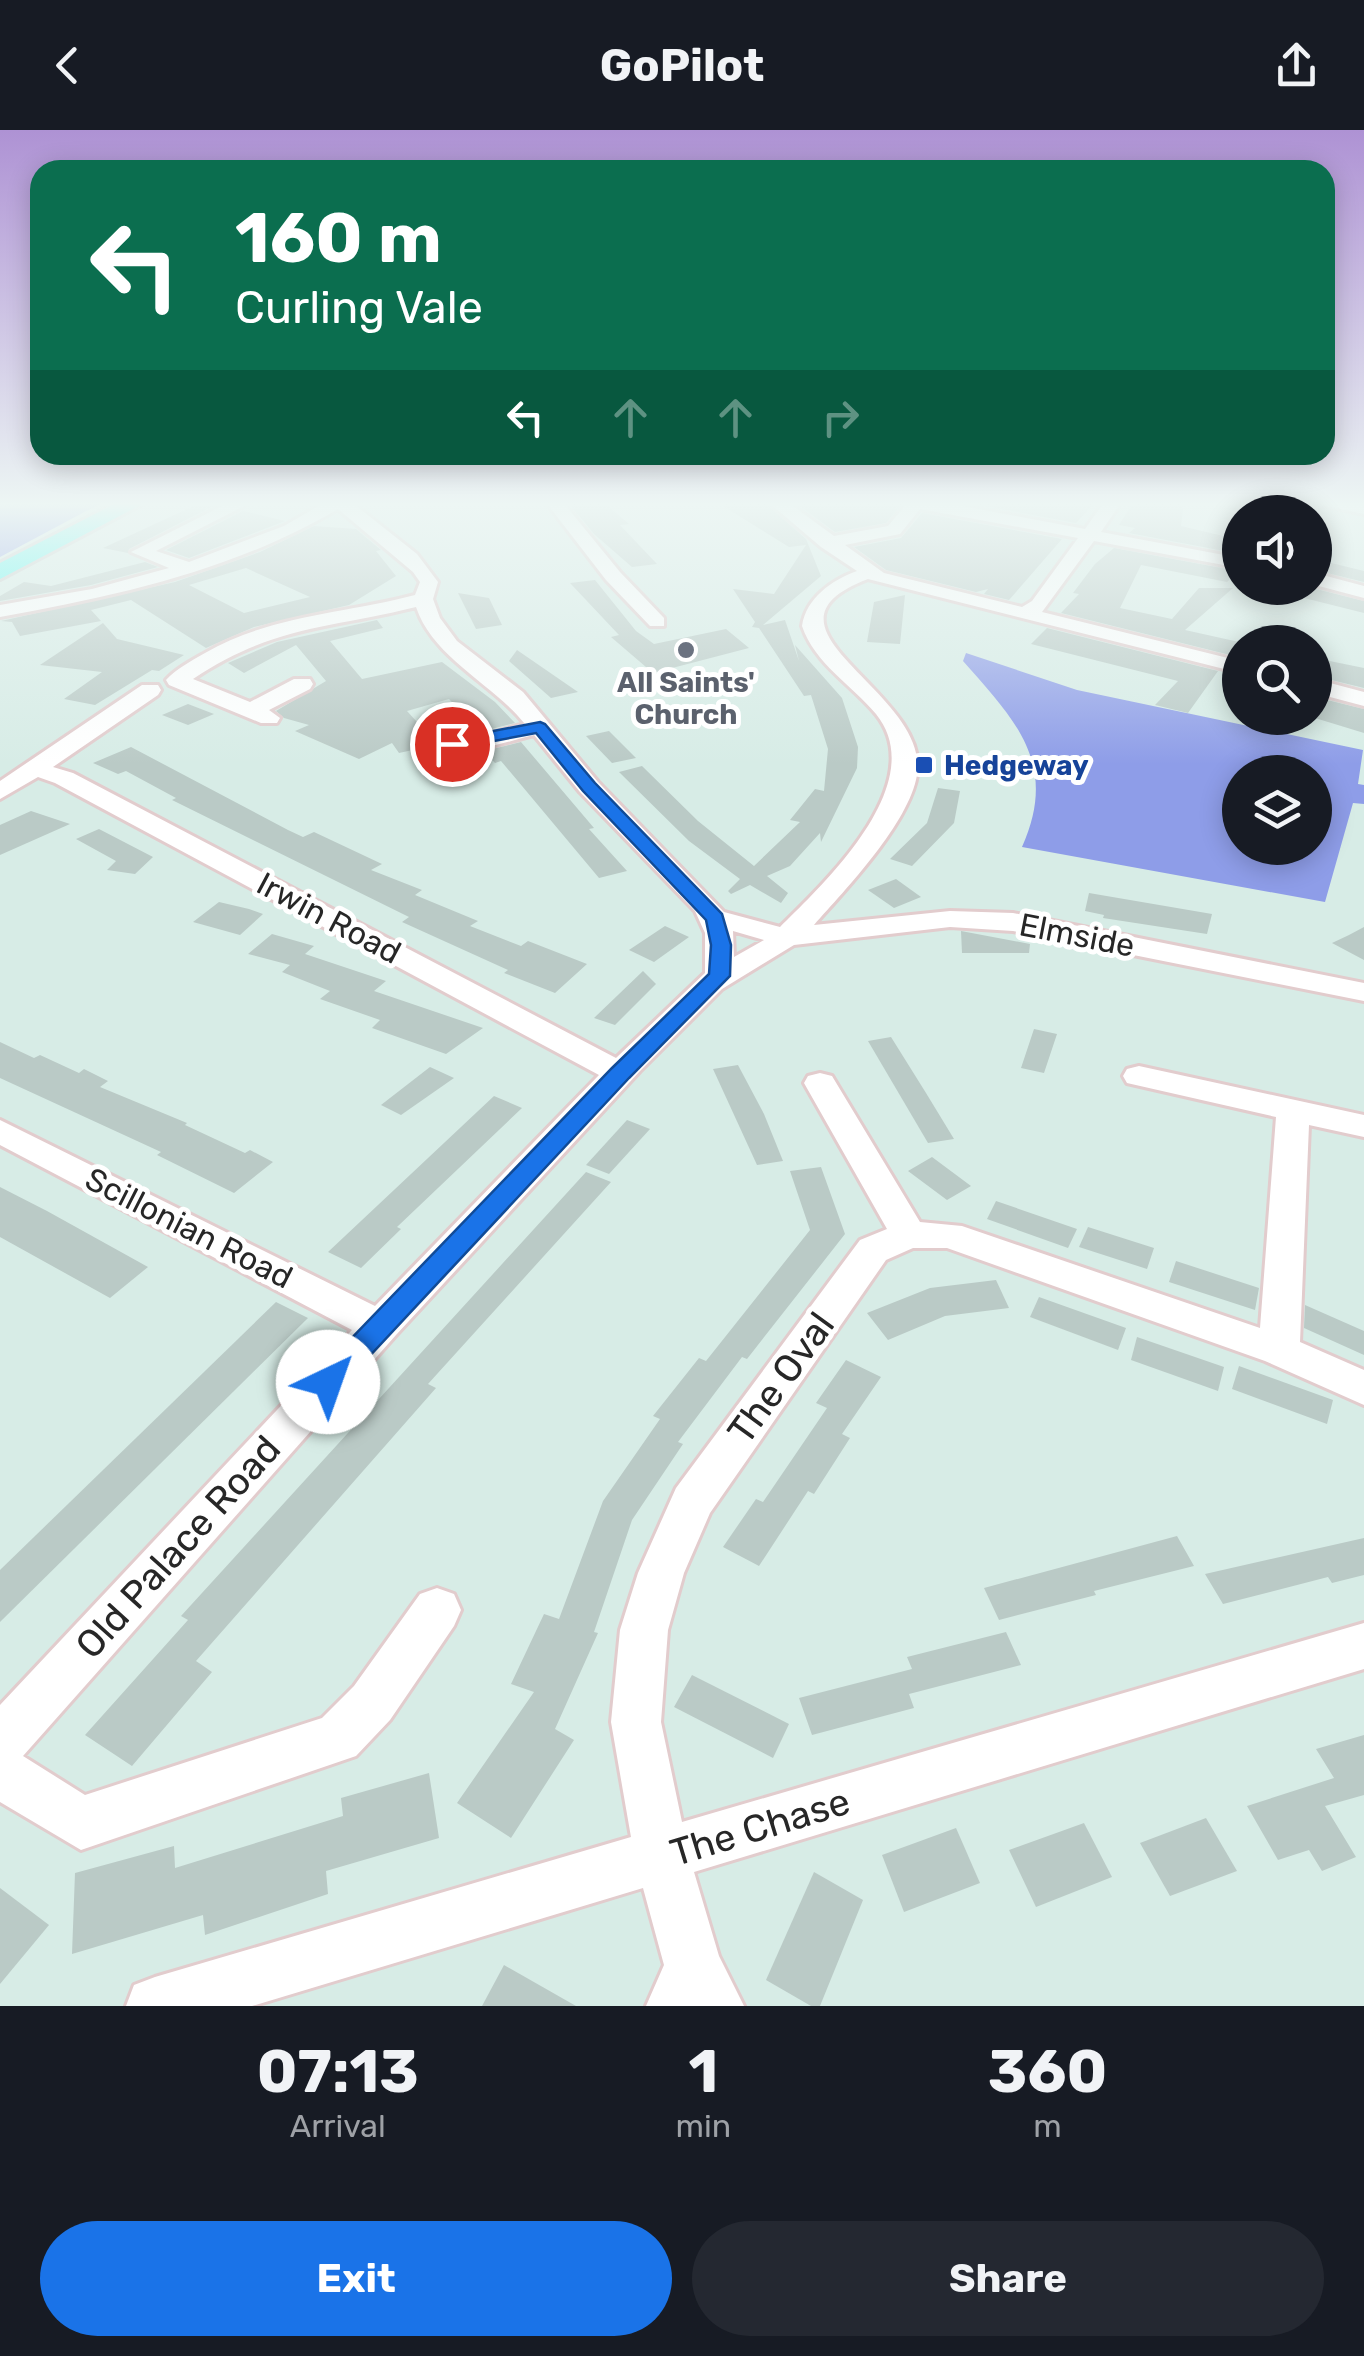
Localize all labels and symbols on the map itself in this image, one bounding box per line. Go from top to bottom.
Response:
marker: All Saints' Church [675,639,697,661]
place label: All Saints' Church [617,666,755,731]
pin [410,702,495,787]
place label: Hedgeway [944,749,1089,782]
marker: Hedgeway [913,754,935,776]
street label: Irwin Road [251,864,407,972]
street label: Elmside [1016,905,1138,965]
street label: Scillonian Road [79,1160,299,1296]
street label: The Oval [718,1303,844,1453]
position arrow [276,1330,380,1434]
street label: Old Palace Road [66,1426,290,1668]
street label: The Chase [665,1778,855,1876]

